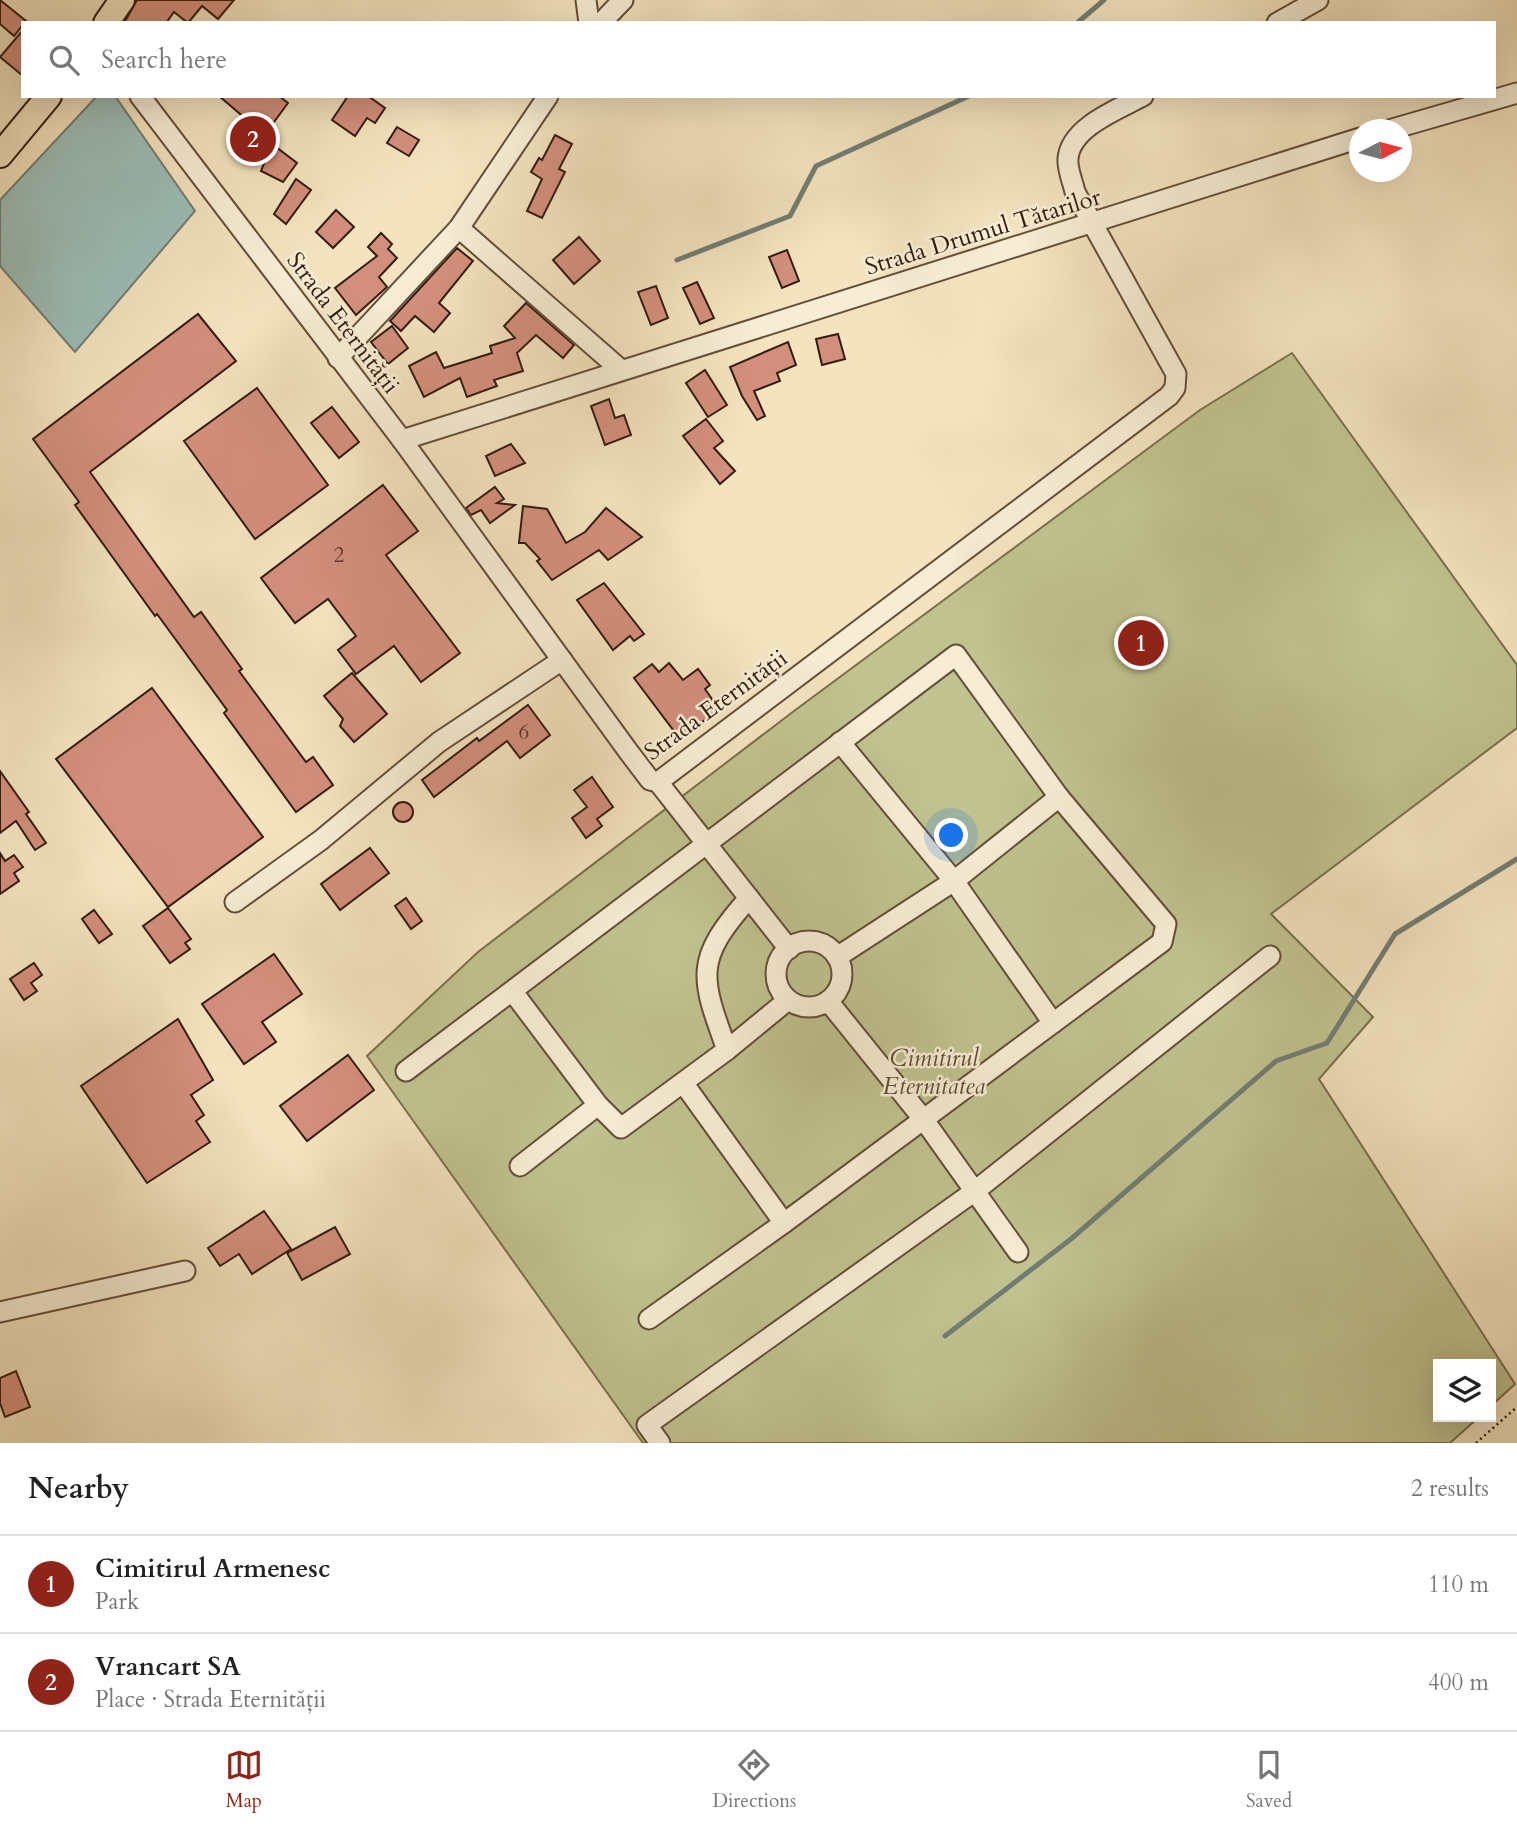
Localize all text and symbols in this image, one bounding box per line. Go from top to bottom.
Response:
search box [21,21,1496,98]
icon: search [45,41,83,79]
text: Search here [101,42,227,77]
pin: 2 [230,113,276,165]
north arrow [1349,119,1412,182]
street label: Strada Drumul Tătarilor [861,180,1105,284]
street label: Strada Eternității [279,245,407,401]
house number: 2 [334,541,345,570]
pin: 1 [1118,617,1164,669]
street label: Strada Eternității [638,642,795,768]
house number: 6 [519,718,529,747]
your location [934,818,968,852]
park label: Cimitirul Eternitatea [883,1042,985,1103]
map controls [1433,1359,1496,1422]
button: layers [1433,1359,1496,1422]
text: Nearby [28,1468,129,1509]
text: 2 results [1411,1473,1489,1504]
text: Cimitirul Armenesc [95,1551,331,1586]
text: 1 [45,1569,57,1600]
text: 110 m [1428,1569,1489,1600]
text: Park [95,1586,139,1617]
text: Vrancart SA [95,1649,241,1684]
text: 2 [45,1667,57,1698]
text: 400 m [1428,1667,1489,1698]
text: Place · Strada Eternității [95,1684,326,1715]
tab: Map [225,1746,263,1814]
tab: Directions [713,1746,796,1814]
tab: Saved [1246,1746,1292,1814]

